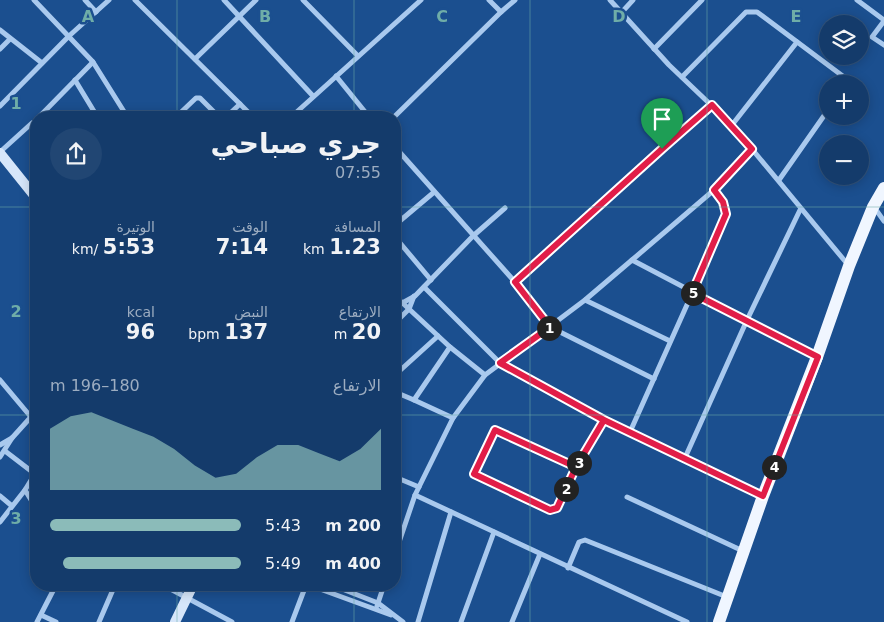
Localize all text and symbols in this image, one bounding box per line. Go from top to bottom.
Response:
text: A [82,7,95,26]
text: B [259,7,271,26]
text: C [436,7,448,26]
text: D [612,7,626,26]
text: E [791,7,801,26]
map controls [819,15,869,185]
button: layers [819,15,869,65]
button: + [819,75,869,125]
text: 1 [10,94,22,113]
pin [641,98,683,149]
icon: arrive [648,105,676,133]
text: جري صباحي [210,127,381,160]
button: share [50,128,102,180]
button: − [819,135,869,185]
text: 07:55 [335,163,381,182]
text: الوتيرة [116,219,155,235]
text: الوقت [232,219,268,235]
text: المسافة [334,219,381,235]
text: 5:53 [103,235,155,259]
text: 7:14 [216,235,268,259]
text: 1.23 [329,235,381,259]
text: /km [72,241,103,257]
text: km [303,241,329,257]
pin: 5 [680,280,706,306]
text: 5 [689,285,698,301]
text: 2 [10,302,22,321]
text: kcal [127,304,155,320]
text: النبض [234,304,268,320]
text: الارتفاع [339,304,381,320]
pin: 1 [536,316,562,340]
text: 96 [126,320,155,344]
text: 137 [224,320,268,344]
text: 20 [352,320,381,344]
text: 1 [545,320,554,336]
text: bpm [188,326,224,342]
text: m [334,326,352,342]
text: 180–196 m [50,376,140,395]
text: الارتفاع [333,376,381,395]
pin: 3 [566,450,592,476]
pin: 4 [762,454,786,480]
text: 3 [575,455,584,471]
text: 4 [770,459,779,475]
pin: 2 [554,476,578,502]
text: 2 [562,481,571,497]
text: 3 [10,509,22,528]
text: 5:43 [265,516,301,535]
text: 200 m [325,516,381,535]
text: 5:49 [265,554,301,573]
text: 400 m [325,554,381,573]

